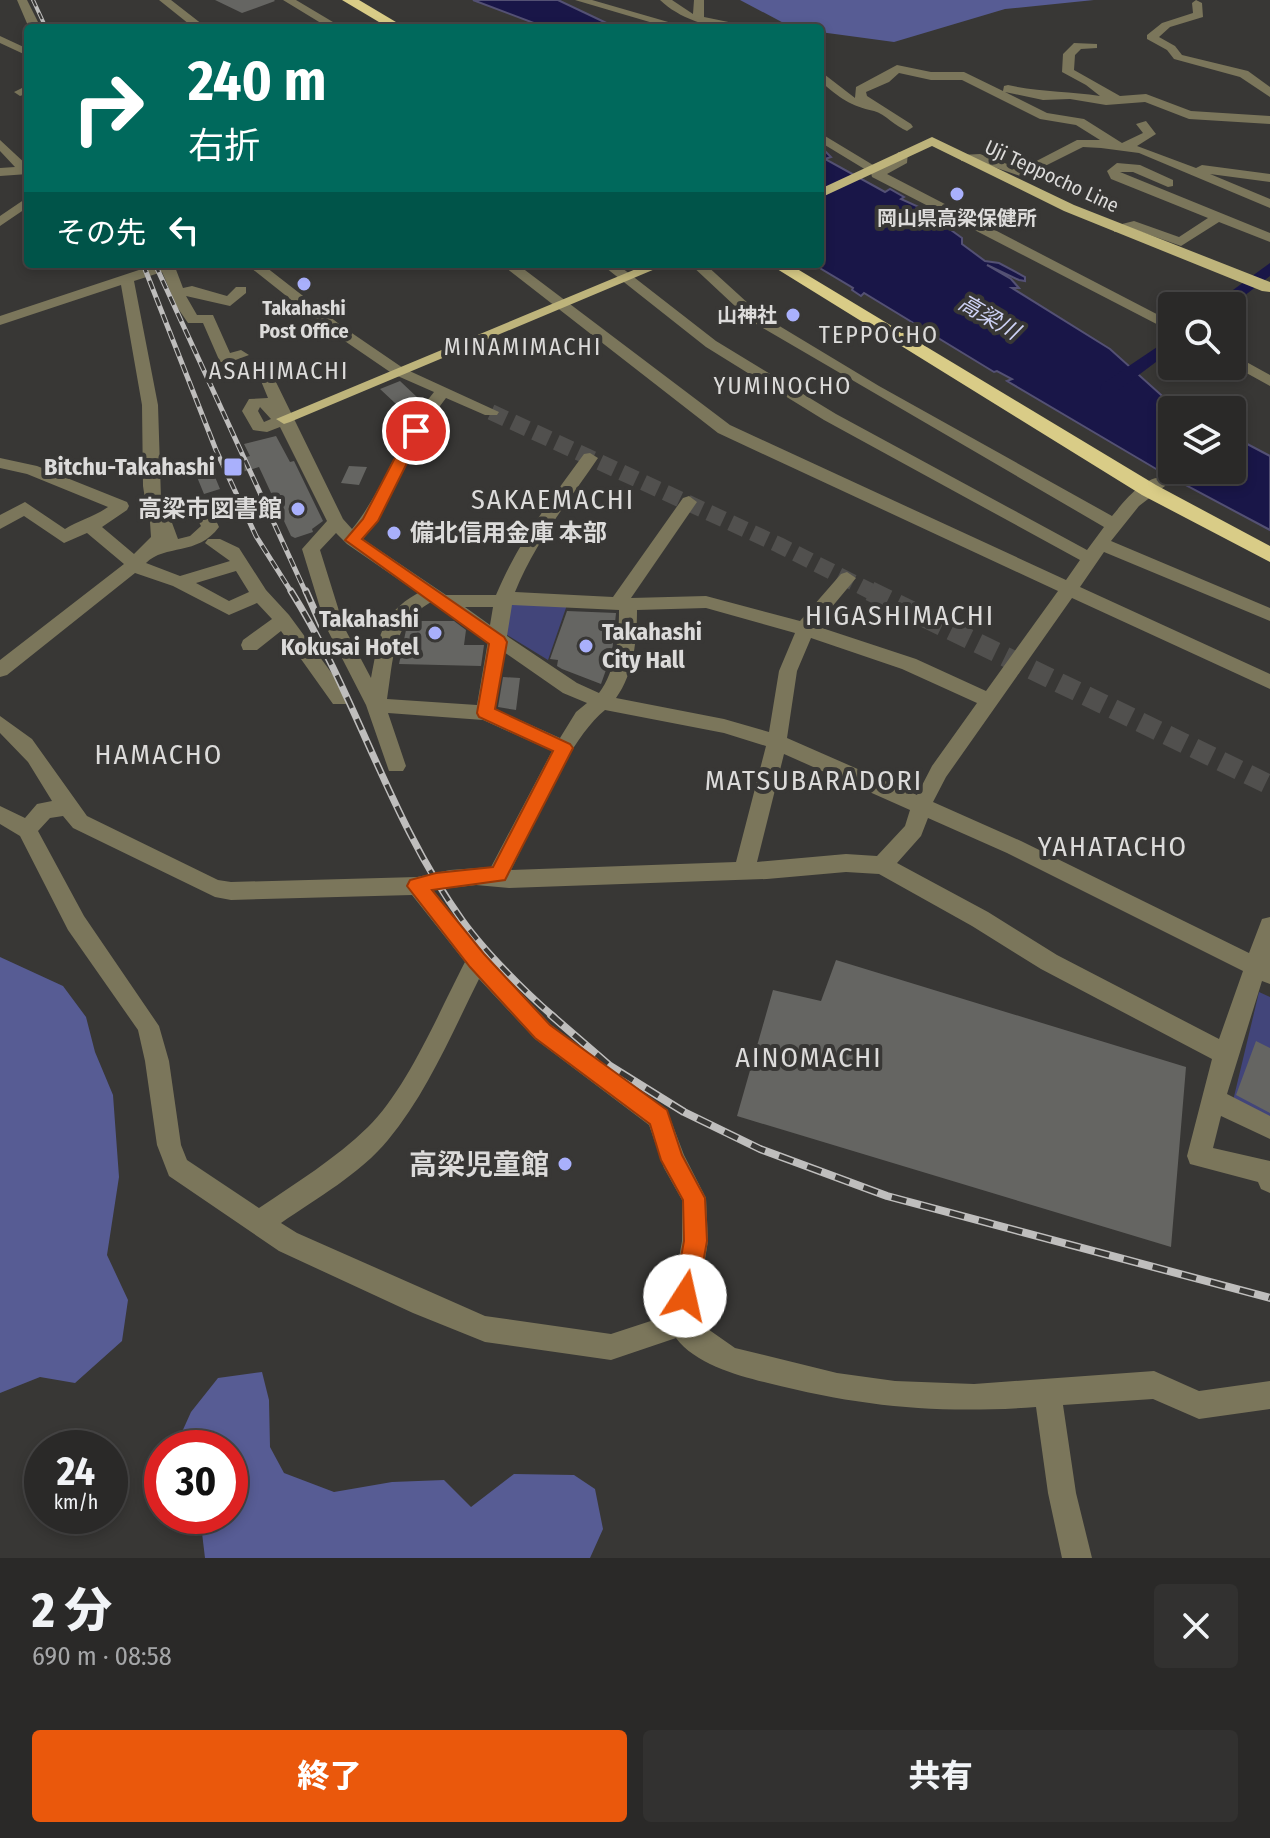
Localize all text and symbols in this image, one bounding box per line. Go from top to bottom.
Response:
text: 240 m [188,48,327,115]
icon: right [56,56,160,160]
text: 右折 [188,124,260,168]
street label: Uji Teppocho Line [981,134,1123,218]
marker: 岡山県高梁保健所 [948,185,966,203]
place label: 岡山県高梁保健所 [877,206,1037,230]
icon: left [162,208,206,252]
text: その先 [56,215,146,251]
marker: Takahashi Post Office [295,275,313,293]
water label: 高梁川 [954,289,1026,346]
map controls [1158,292,1246,484]
button: search [1158,292,1246,380]
place label: Takahashi Post Office [259,296,349,343]
place label: 山神社 [717,303,777,327]
marker: 山神社 [784,306,802,324]
district label: TEPPOCHO [819,321,939,349]
district label: MINAMIMACHI [444,333,602,361]
district label: ASAHIMACHI [209,357,349,385]
district label: YUMINOCHO [714,372,852,400]
button: layers [1158,396,1246,484]
pin [382,397,450,465]
icon: arrive [394,409,438,453]
place label: Bitchu-Takahashi [44,453,215,481]
marker: Bitchu-Takahashi [222,456,244,478]
district label: SAKAEMACHI [471,483,635,516]
place label: 高梁市図書館 [138,495,282,523]
marker: 高梁市図書館 [289,500,307,518]
place label: 備北信用金庫 本部 [410,519,607,547]
marker: 備北信用金庫 本部 [385,524,403,542]
district label: HIGASHIMACHI [805,599,995,632]
place label: Takahashi Kokusai Hotel [281,605,419,661]
place label: Takahashi City Hall [602,618,702,674]
marker: Takahashi Kokusai Hotel [426,624,444,642]
marker: Takahashi City Hall [577,637,595,655]
district label: HAMACHO [95,738,223,771]
district label: MATSUBARADORI [705,764,923,797]
district label: YAHATACHO [1038,830,1188,863]
district label: AINOMACHI [735,1041,883,1074]
place label: 高梁児童館 [409,1148,549,1181]
marker: 高梁児童館 [556,1155,574,1173]
position arrow [643,1254,727,1338]
speed limit sign: 30 [144,1430,248,1534]
text: 24 [57,1448,95,1496]
text: km/h [54,1490,98,1514]
text: 2 分 [32,1582,112,1640]
button: close [1154,1584,1238,1668]
text: 690 m · 08:58 [32,1641,172,1672]
button: 終了 [32,1730,627,1822]
button: 共有 [643,1730,1238,1822]

